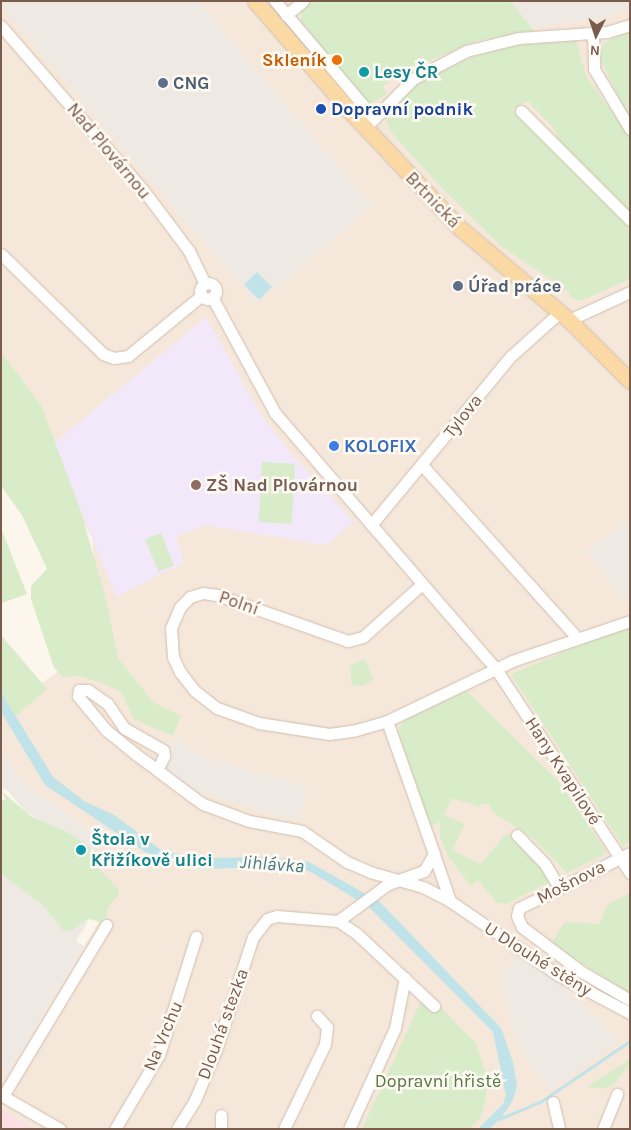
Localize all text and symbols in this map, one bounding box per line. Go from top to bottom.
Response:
north arrow [571,10,621,60]
text: N [589,42,601,59]
place label: Skleník [262,49,327,71]
marker: Skleník [331,54,343,66]
place label: Lesy ČR [374,61,438,83]
marker: Lesy ČR [358,66,370,78]
place label: CNG [173,72,209,94]
marker: CNG [157,77,169,89]
street label: Nad Plovárnou [62,98,156,204]
place label: Dopravní podnik [331,98,473,120]
marker: Dopravní podnik [315,103,327,115]
street label: Brtnická [401,167,465,233]
place label: Úřad práce [468,275,561,297]
marker: Úřad práce [452,280,464,292]
street label: Tylova [439,390,487,442]
place label: KOLOFIX [344,435,417,457]
marker: KOLOFIX [328,440,340,452]
place label: ZŠ Nad Plovárnou [206,474,358,496]
marker: ZŠ Nad Plovárnou [190,479,202,491]
street label: Polní [216,586,262,620]
street label: Hany Kvapilové [520,713,606,829]
place label: Štola v Křižíkově ulici [91,829,213,872]
marker: Štola v Křižíkově ulici [75,844,87,856]
water label: Jihlávka [239,851,305,879]
street label: Mošnova [533,856,609,908]
street label: U Dlouhé stěny [480,917,596,1001]
street label: Dlouhá stezka [193,965,253,1083]
street label: Na Vrchu [139,998,187,1074]
park label: Dopravní hřistě [375,1070,501,1092]

